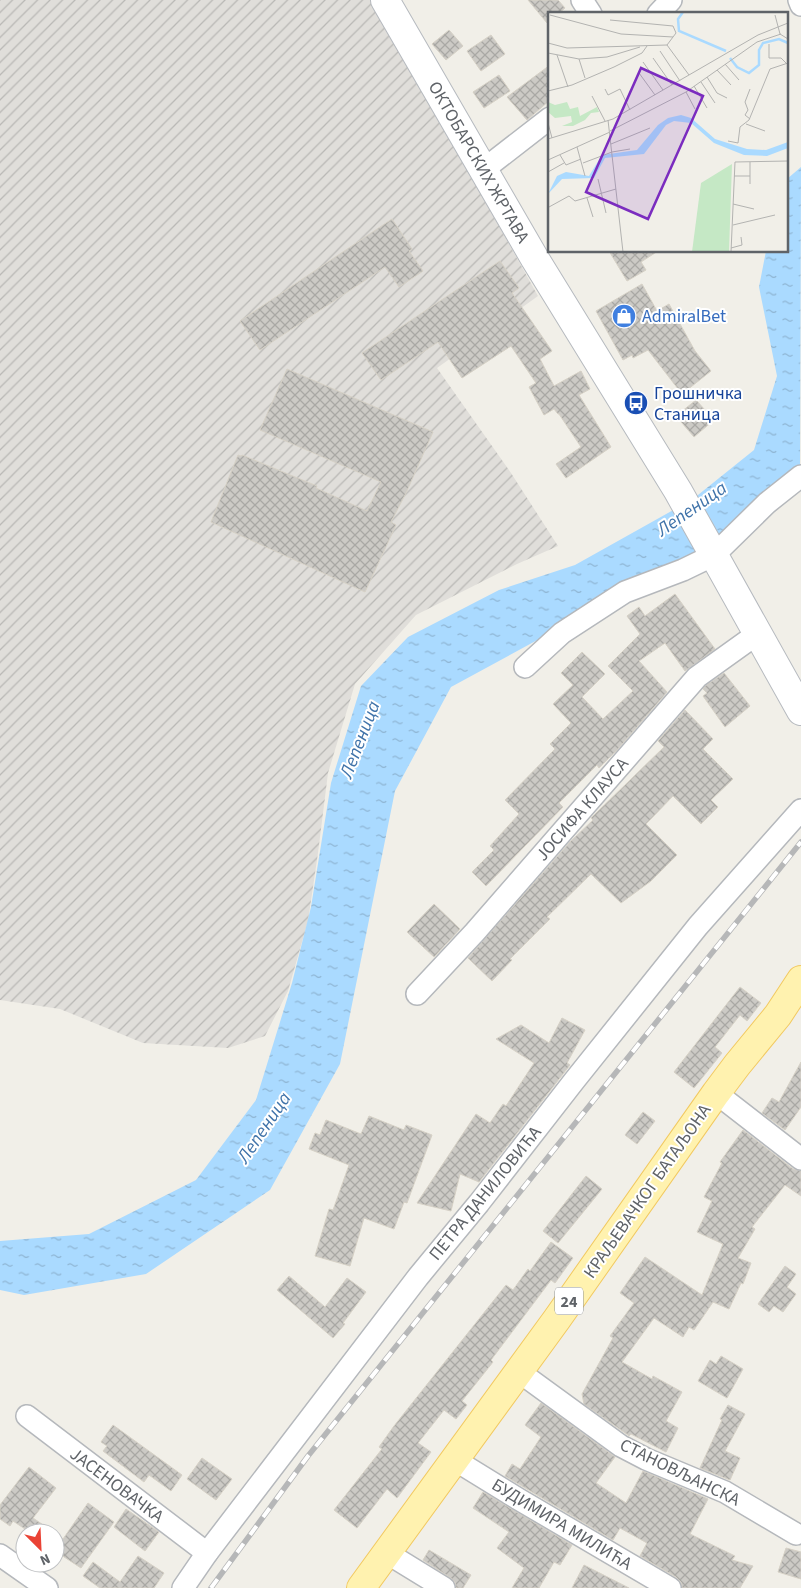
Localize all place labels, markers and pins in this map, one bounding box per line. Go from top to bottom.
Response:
shop icon: AdmiralBet [611,303,637,329]
place label: AdmiralBet [642,304,726,329]
place label: Грошничка Станица [654,381,742,427]
bus stop icon: Грошничка Станица [623,390,649,416]

